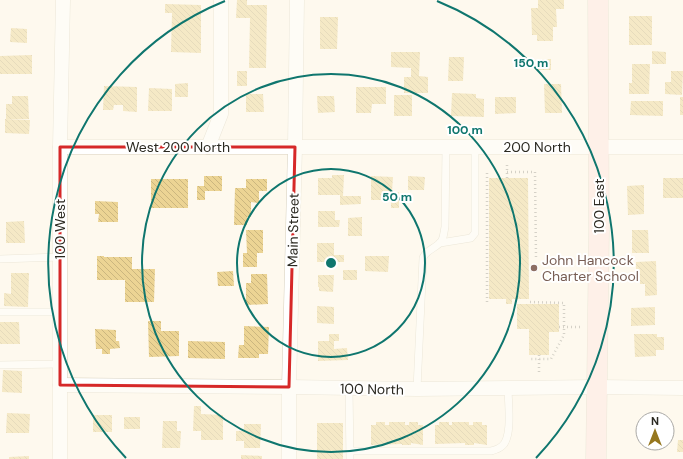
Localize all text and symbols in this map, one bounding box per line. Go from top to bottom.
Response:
text: 150 m [514,55,548,71]
text: 100 m [447,122,483,138]
street label: West 200 North [126,138,230,156]
street label: 200 North [503,138,571,156]
street label: 100 East [590,179,608,233]
text: 50 m [382,189,412,205]
street label: Main Street [283,193,303,267]
street label: 100 West [51,199,69,259]
place label: John Hancock Charter School [542,251,639,285]
centre of rings [324,256,338,270]
marker: John Hancock Charter School [529,263,539,273]
street label: 100 North [340,379,404,399]
north arrow [635,411,675,451]
text: N [651,414,659,428]

